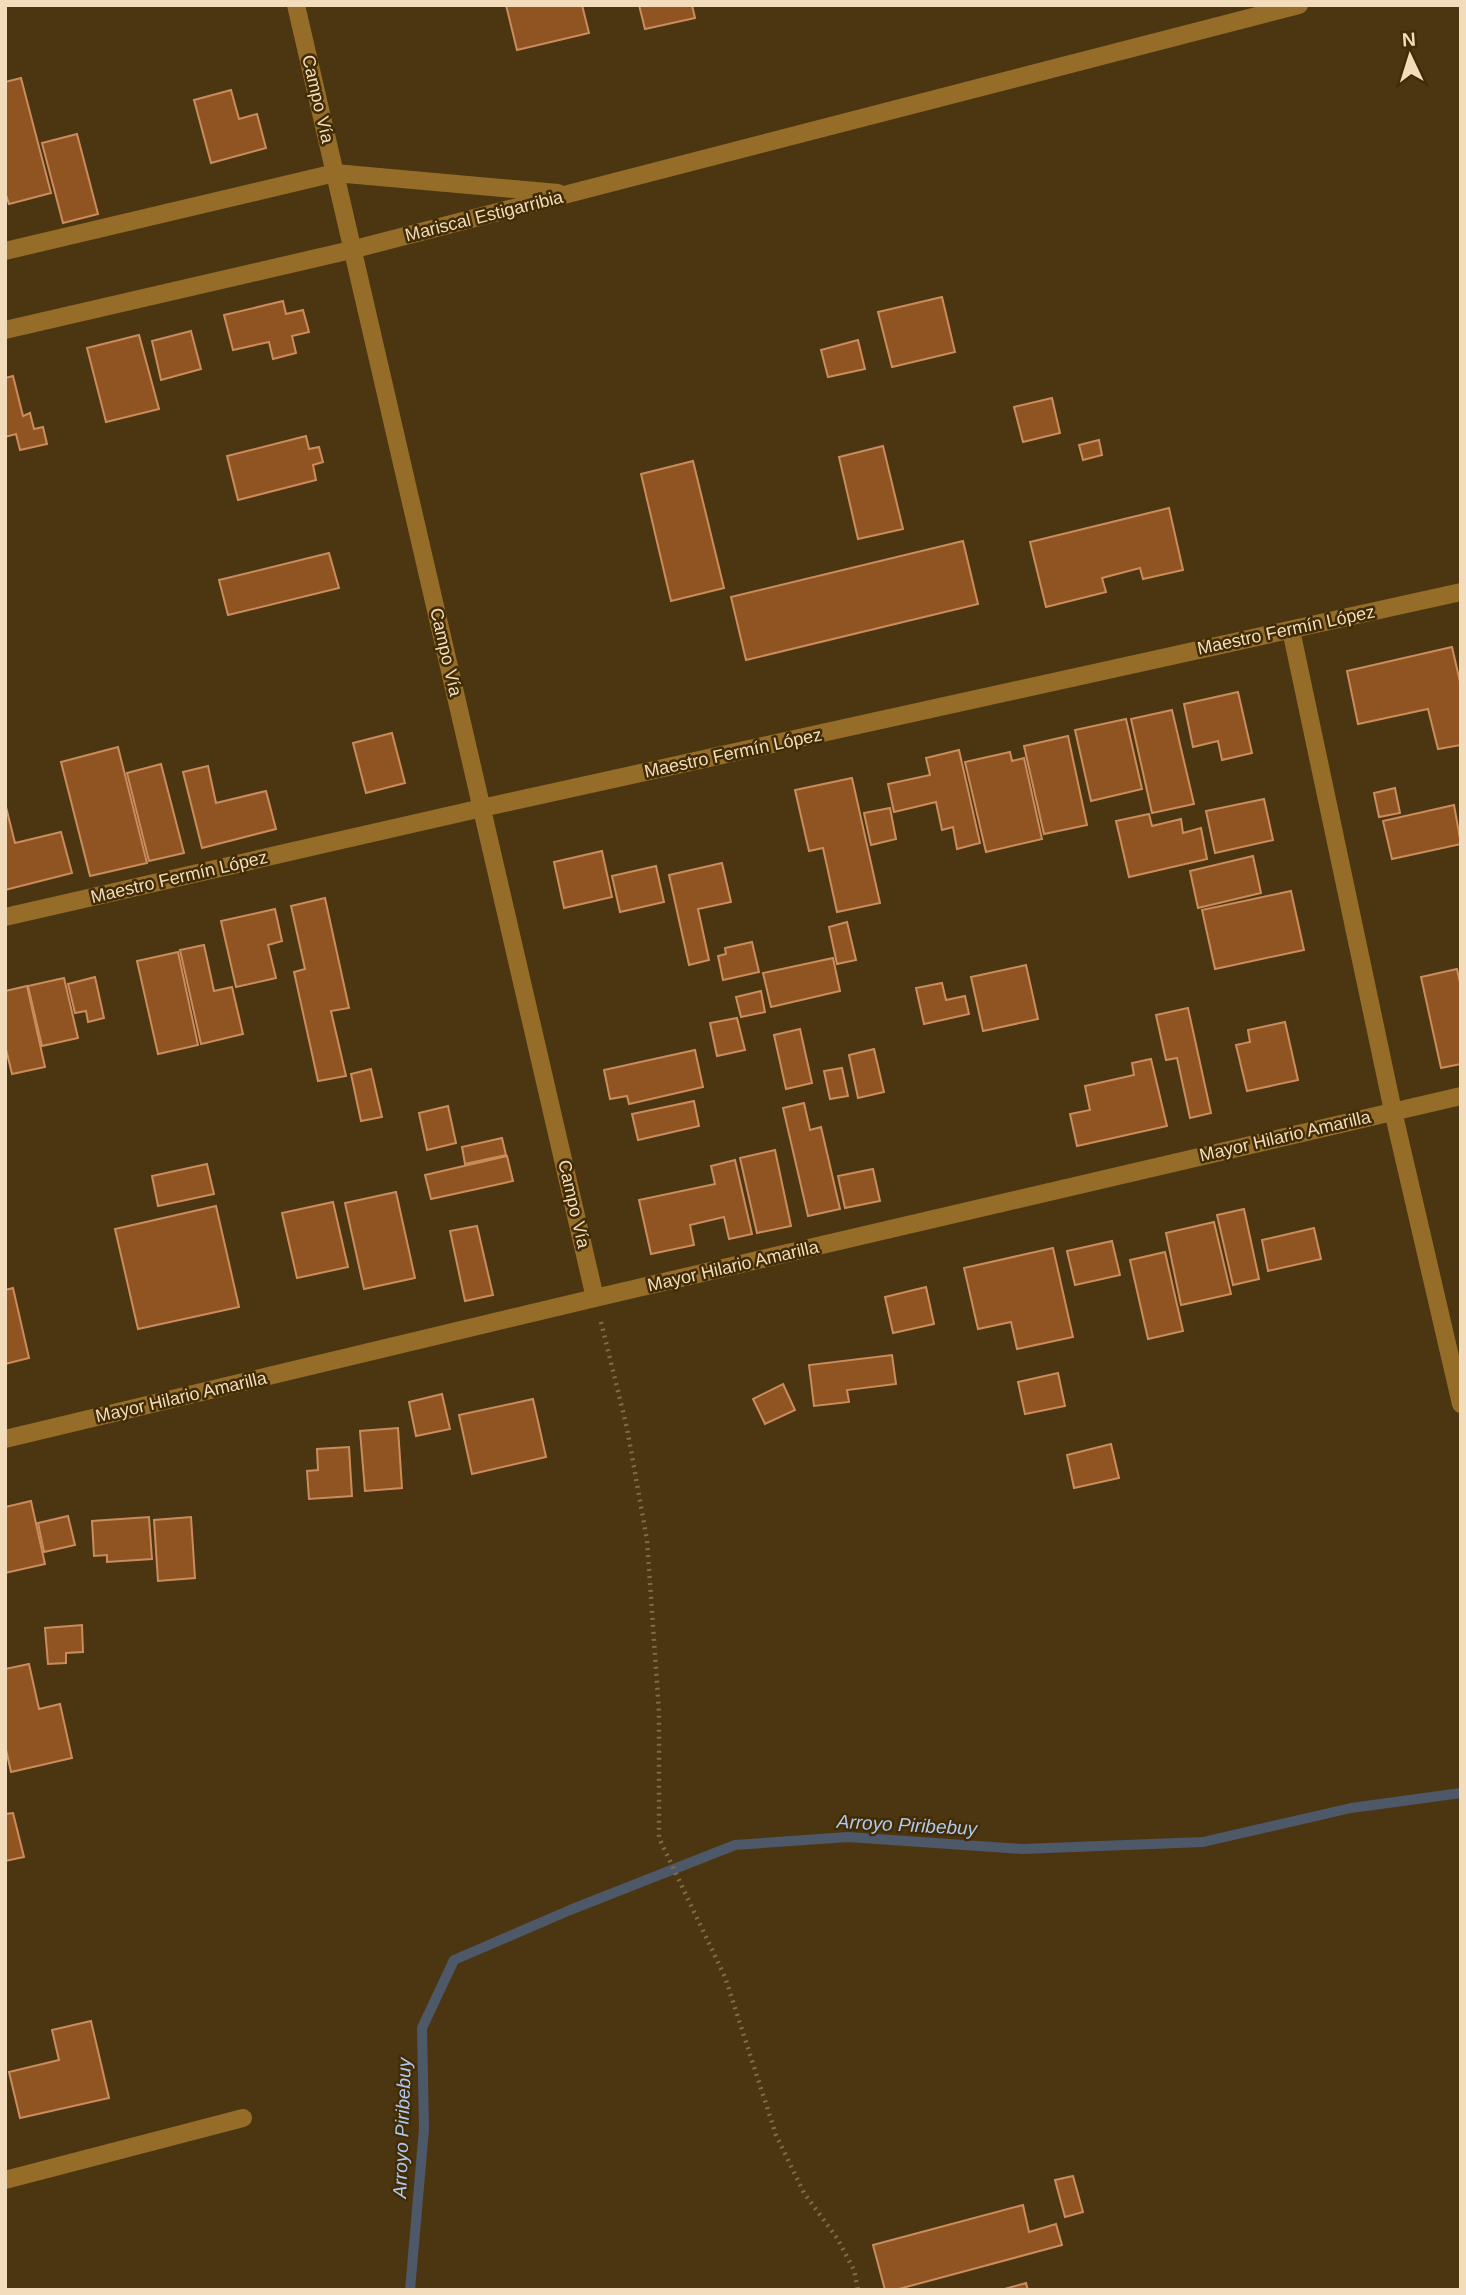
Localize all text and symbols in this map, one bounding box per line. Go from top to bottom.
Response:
north arrow [1375,21,1445,91]
text: N [1401,29,1416,50]
street label: Campo Vía [298,53,338,146]
street label: Mariscal Estigarribia [403,186,566,245]
street label: Maestro Fermín López [1195,601,1377,659]
street label: Campo Vía [426,606,466,699]
street label: Maestro Fermín López [642,724,824,782]
street label: Maestro Fermín López [89,847,269,907]
street label: Mayor Hilario Amarilla [1197,1106,1373,1165]
street label: Campo Vía [554,1158,594,1251]
street label: Mayor Hilario Amarilla [645,1236,821,1295]
street label: Mayor Hilario Amarilla [93,1367,269,1426]
water label: Arroyo Piribebuy [835,1811,979,1839]
water label: Arroyo Piribebuy [389,2056,415,2200]

